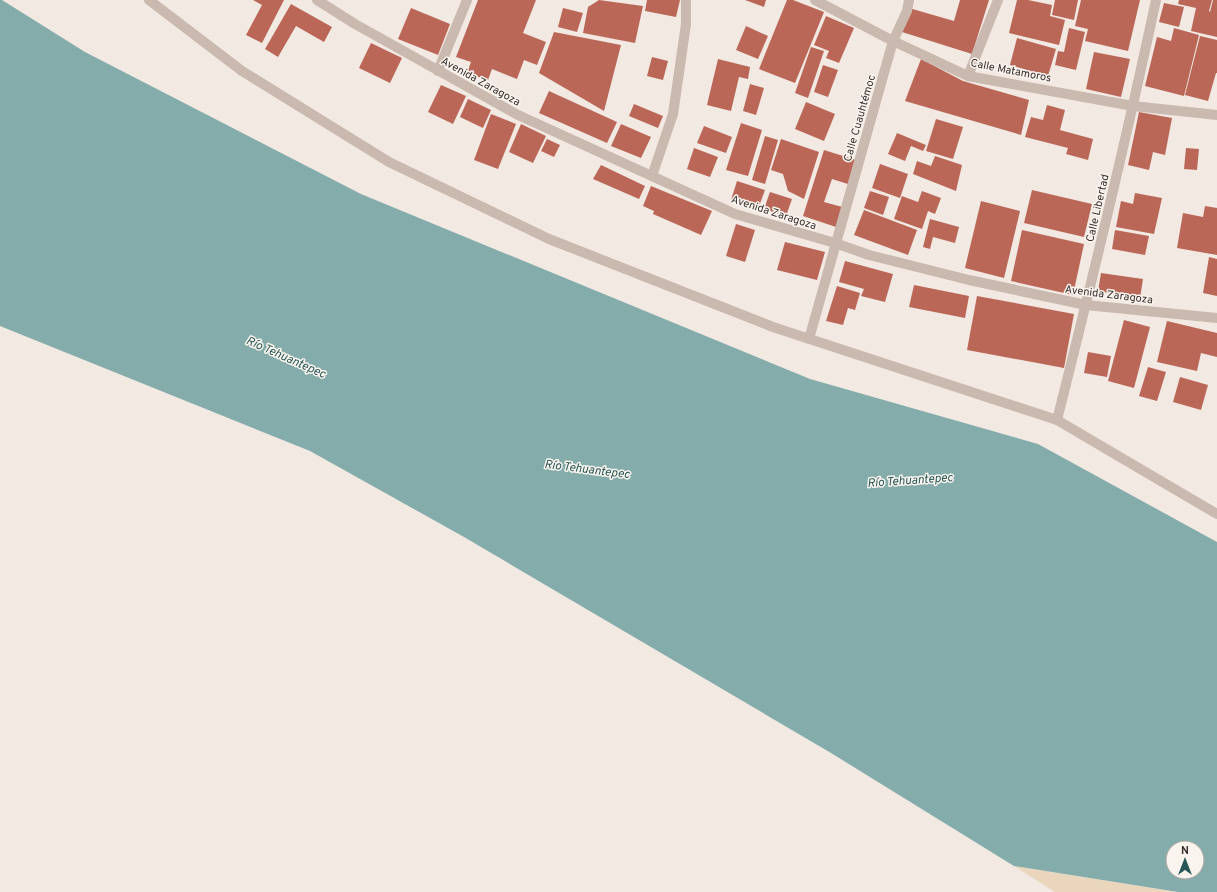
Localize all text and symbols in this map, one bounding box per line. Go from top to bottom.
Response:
street label: Avenida Zaragoza [438,54,523,110]
street label: Calle Matamoros [969,56,1052,86]
street label: Calle Cuauhtémoc [841,73,879,163]
street label: Calle Libertad [1083,173,1113,243]
street label: Avenida Zaragoza [729,193,818,233]
street label: Avenida Zaragoza [1064,283,1154,307]
water label: Río Tehuantepec [243,333,328,383]
water label: Río Tehuantepec [543,457,631,483]
water label: Río Tehuantepec [867,470,954,492]
north arrow [1165,840,1205,880]
text: N [1181,844,1189,858]

